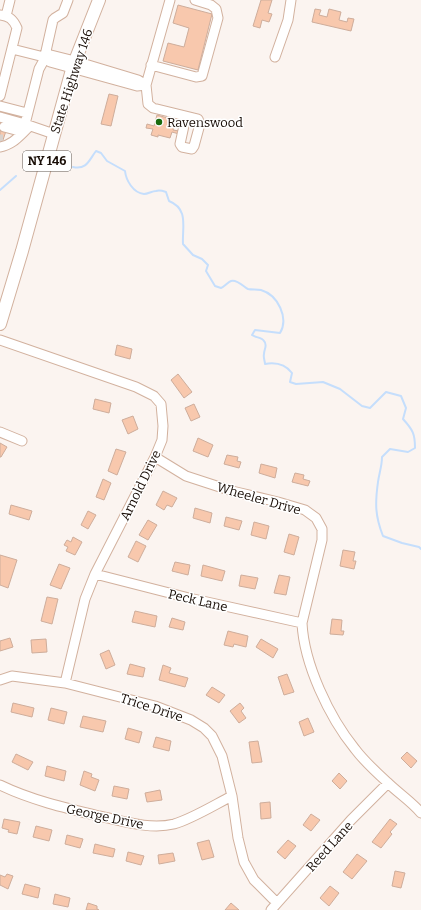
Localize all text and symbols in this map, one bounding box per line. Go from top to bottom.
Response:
street label: State Highway 146 [47,26,96,136]
place label: Ravenswood [167,115,243,130]
marker: Ravenswood [154,117,164,127]
road number: NY 146 [23,151,71,171]
street label: Arnold Drive [117,448,164,523]
street label: Wheeler Drive [215,479,303,518]
street label: Peck Lane [167,586,229,615]
street label: Trice Drive [119,690,185,725]
street label: George Drive [65,801,145,832]
street label: Reed Lane [303,818,356,874]

